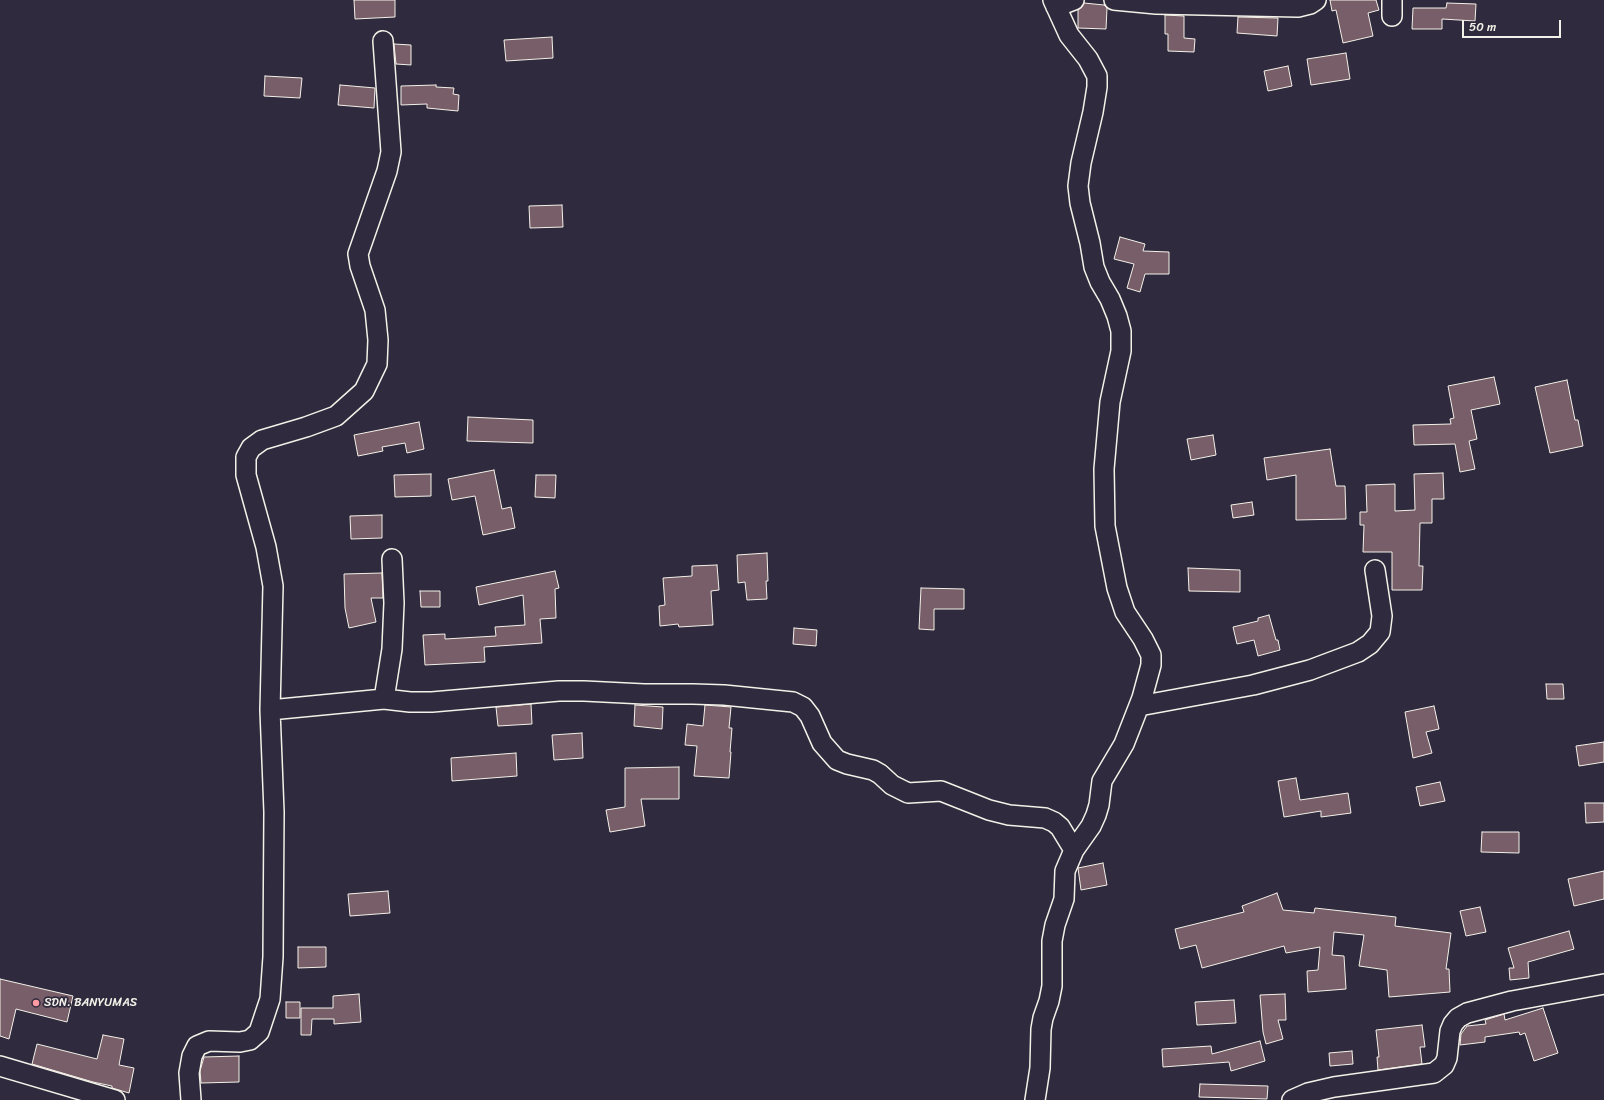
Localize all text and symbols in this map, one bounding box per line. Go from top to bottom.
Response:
scale bar [1464,12,1563,38]
text: 50 m [1469,16,1496,38]
place label: SDN. BANYUMAS [44,996,137,1010]
marker: SDN. BANYUMAS [31,998,41,1008]

